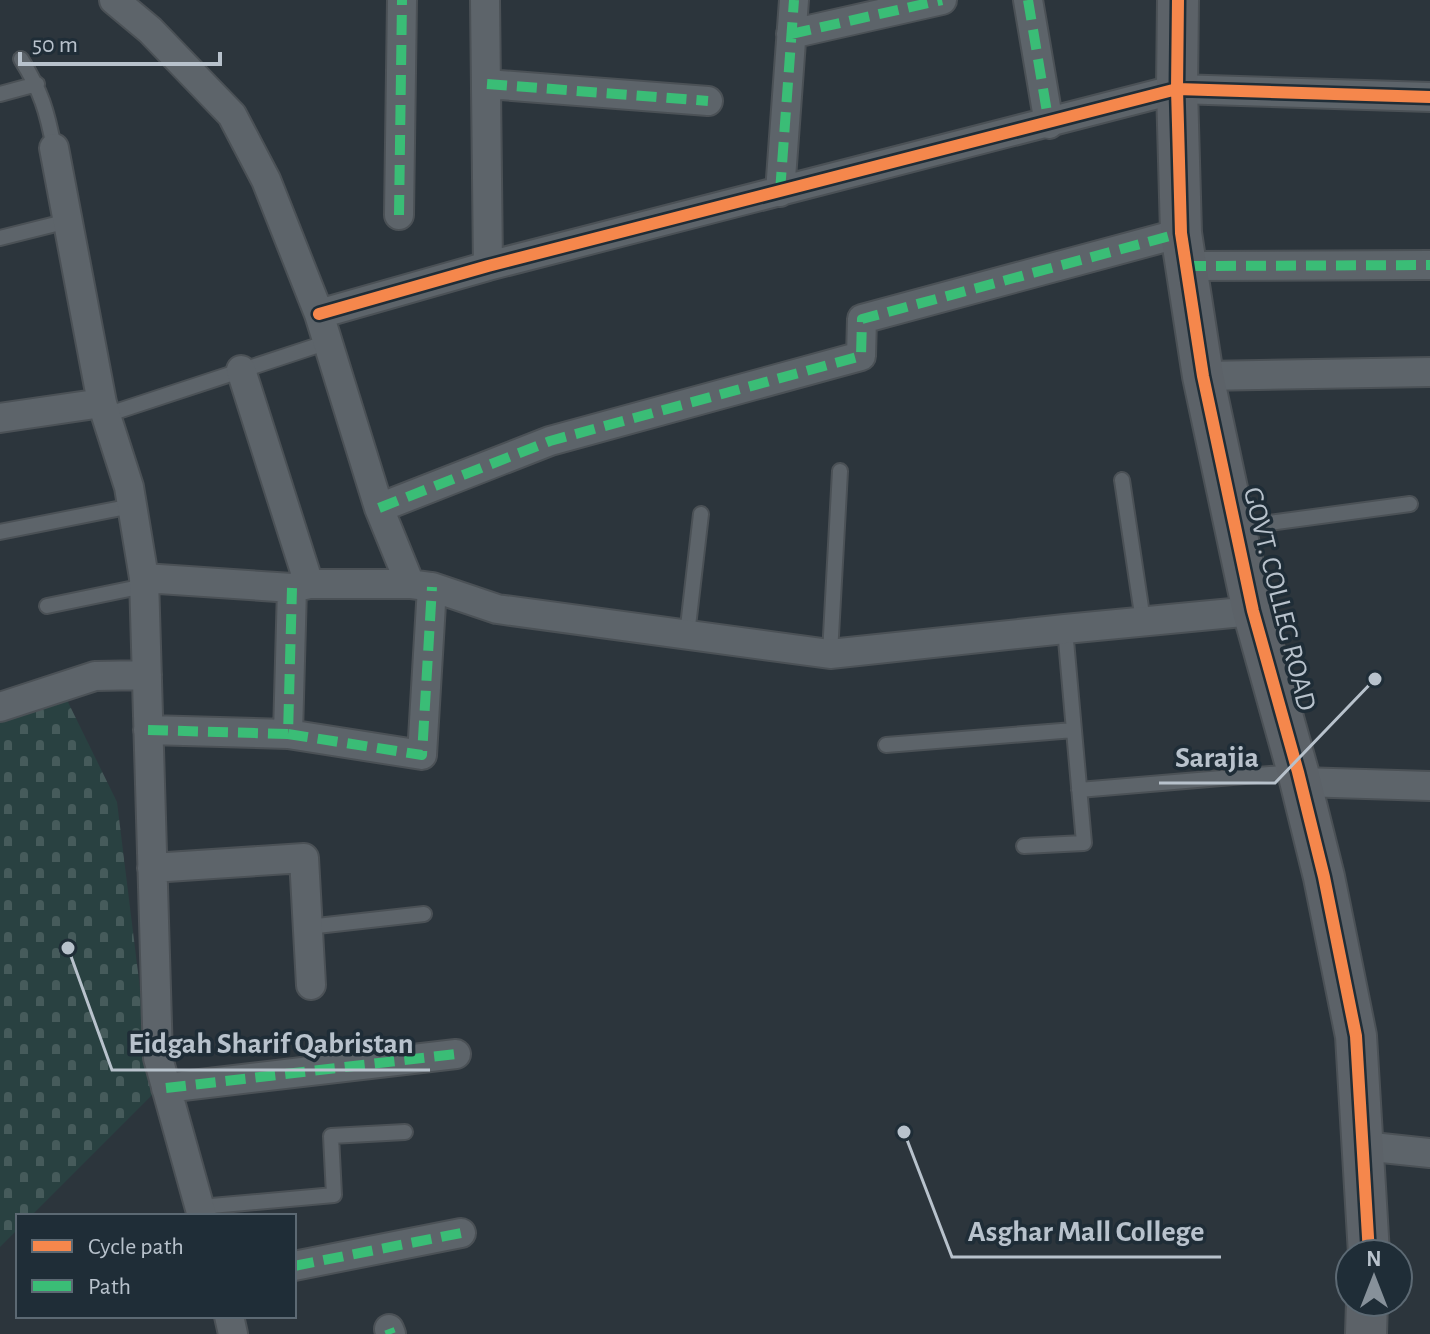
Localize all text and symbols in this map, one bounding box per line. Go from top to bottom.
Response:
scale bar [20,16,220,66]
text: 50 m [32,33,78,57]
street label: GOVT. COLLEG ROAD [1238,484,1320,714]
callout: Sarajia [1159,729,1275,783]
text: Sarajia [1175,743,1259,773]
callout: Eidgah Sharif Qabristan [112,1016,430,1070]
text: Eidgah Sharif Qabristan [128,1029,414,1059]
callout: Asghar Mall College [952,1203,1221,1257]
legend [16,1214,296,1318]
text: Asghar Mall College [968,1217,1204,1247]
text: Cycle path [88,1235,184,1259]
north arrow [1334,1238,1414,1318]
text: N [1366,1248,1382,1270]
text: Path [88,1275,131,1299]

